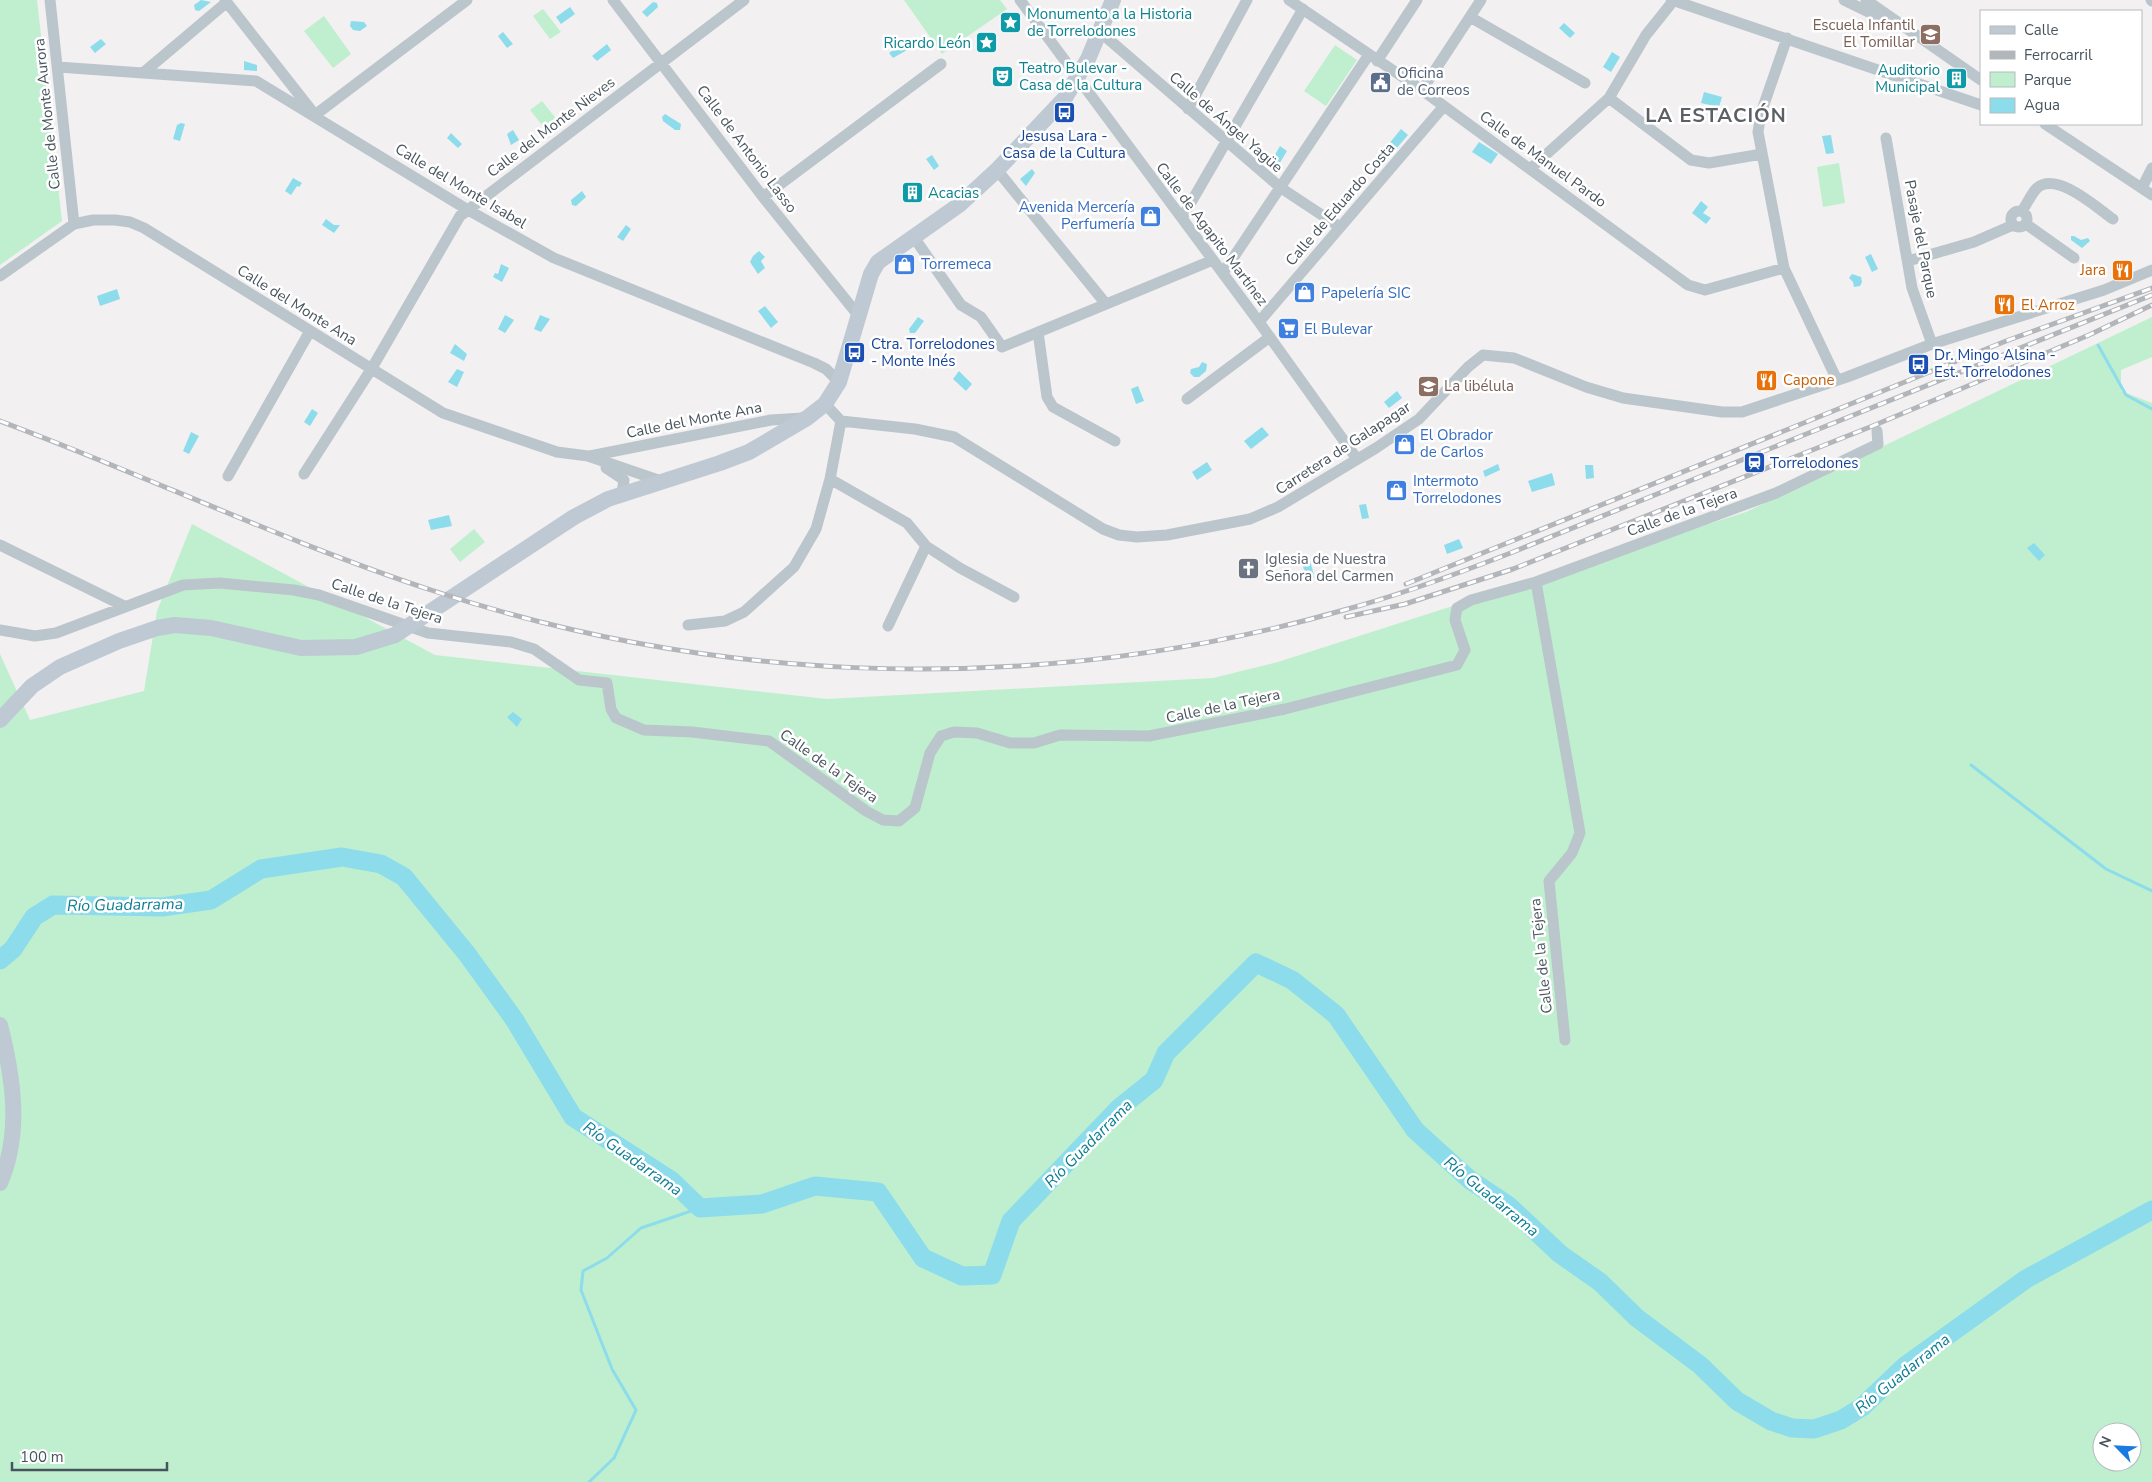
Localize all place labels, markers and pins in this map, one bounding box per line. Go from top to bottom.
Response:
place label: Monumento a la Historia de Torrelodones [1027,4,1192,41]
place icon: Monumento a la Historia de Torrelodones [999,11,1023,35]
place label: Escuela Infantil El Tomillar [1813,15,1916,52]
school or university icon: Escuela Infantil El Tomillar [1919,22,1943,46]
place icon: Ricardo León [975,31,999,55]
place label: Ricardo León [884,33,971,53]
place label: Teatro Bulevar - Casa de la Cultura [1019,58,1142,95]
place label: Auditorio Municipal [1875,60,1941,97]
place label: Oficina de Correos [1397,63,1470,100]
theatre icon: Teatro Bulevar - Casa de la Cultura [991,65,1015,89]
building icon: Auditorio Municipal [1944,67,1968,91]
public building icon: Oficina de Correos [1369,70,1393,94]
bus stop icon: Jesusa Lara - Casa de la Cultura [1052,101,1076,125]
place label: Jesusa Lara - Casa de la Cultura [1002,126,1126,163]
building icon: Acacias [900,181,924,205]
place label: Acacias [928,183,979,203]
place label: Avenida Mercería Perfumería [1019,197,1135,234]
shop icon: Avenida Mercería Perfumería [1139,204,1163,228]
shop icon: Torremeca [893,252,917,276]
place label: Torremeca [921,254,992,274]
restaurant icon: Jara [2110,258,2134,282]
place label: Jara [2079,260,2106,280]
shop icon: Papelería SIC [1293,281,1317,305]
place label: Papelería SIC [1321,283,1411,303]
restaurant icon: El Arroz [1993,293,2017,317]
place label: El Arroz [2021,295,2075,315]
supermarket icon: El Bulevar [1276,317,1300,341]
place label: El Bulevar [1304,319,1373,339]
place label: Ctra. Torrelodones - Monte Inés [871,334,995,371]
bus stop icon: Ctra. Torrelodones - Monte Inés [843,341,867,365]
place label: Dr. Mingo Alsina - Est. Torrelodones [1934,345,2056,382]
bus stop icon: Dr. Mingo Alsina - Est. Torrelodones [1906,352,1930,376]
restaurant icon: Capone [1755,368,1779,392]
place label: Capone [1783,370,1834,390]
school or university icon: La libélula [1416,374,1440,398]
place label: La libélula [1444,376,1514,396]
place label: El Obrador de Carlos [1420,425,1494,462]
shop icon: El Obrador de Carlos [1392,432,1416,456]
station icon: Torrelodones [1742,451,1766,475]
place label: Torrelodones [1770,453,1858,473]
place label: Intermoto Torrelodones [1413,471,1501,508]
shop icon: Intermoto Torrelodones [1385,478,1409,502]
place label: Iglesia de Nuestra Señora del Carmen [1265,549,1394,586]
church icon: Iglesia de Nuestra Señora del Carmen [1237,556,1261,580]

